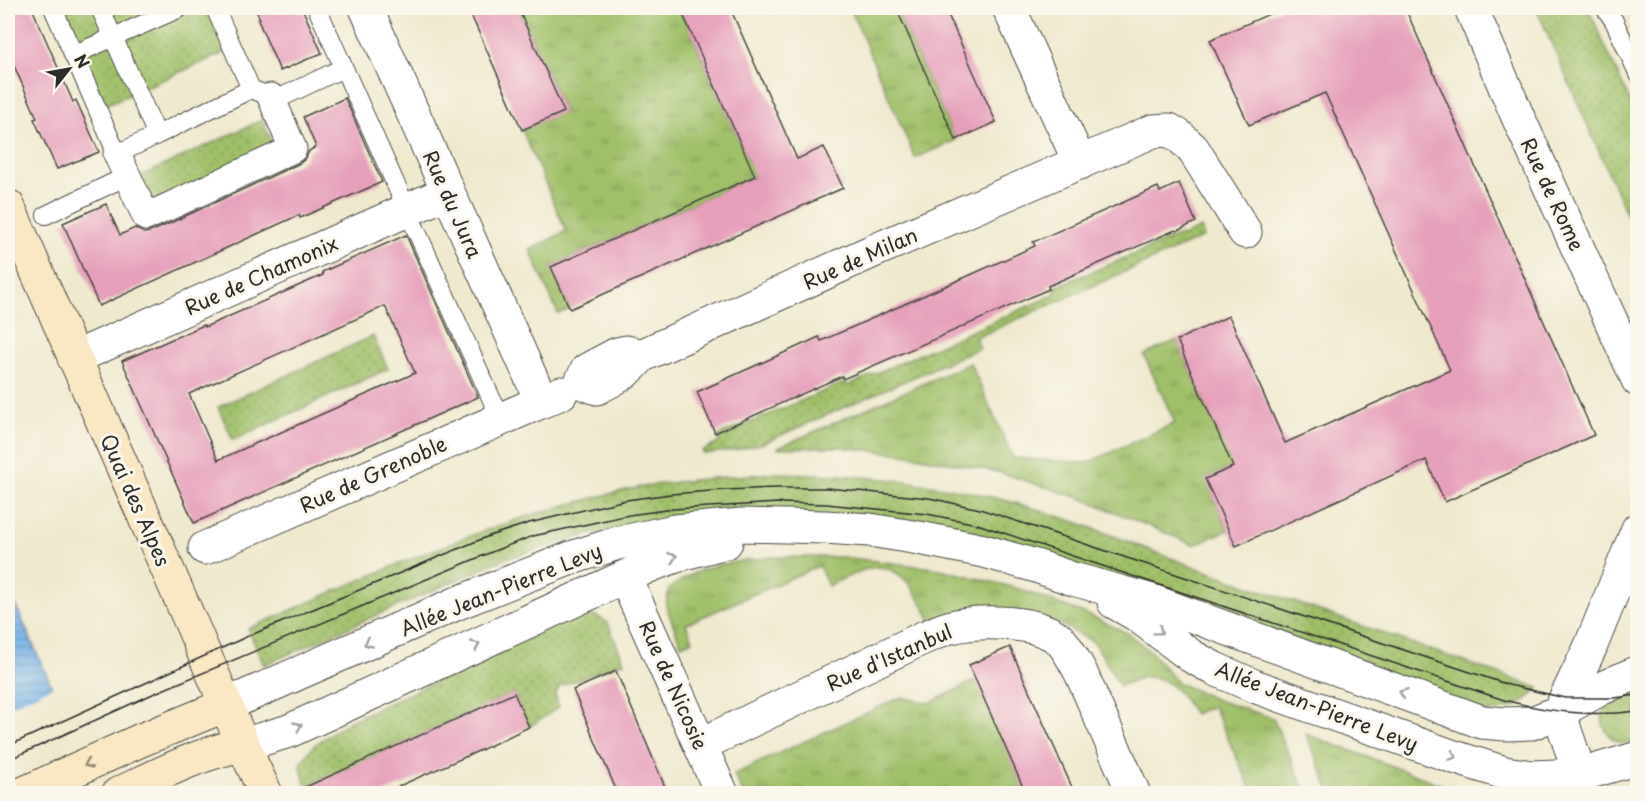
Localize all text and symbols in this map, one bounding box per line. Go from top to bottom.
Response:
north arrow [39,39,99,99]
text: N [69,49,96,72]
street label: Rue de Rome [1514,133,1592,255]
street label: Rue du Jura [416,145,490,263]
street label: Rue de Milan [798,219,922,297]
street label: Rue de Chamonix [180,228,342,322]
street label: Rue de Grenoble [295,428,451,520]
street label: Quai des Alpes [93,429,179,571]
street label: Allée Jean-Pierre Levy [396,535,606,643]
one-way arrow [667,552,678,565]
street label: Rue de Nicosie [632,616,716,754]
street label: Rue d'Istanbul [821,616,957,698]
one-way arrow [1153,624,1164,635]
one-way arrow [364,636,375,648]
one-way arrow [469,641,480,653]
street label: Allée Jean-Pierre Levy [1211,653,1423,759]
one-way arrow [1398,688,1409,700]
one-way arrow [292,722,303,734]
one-way arrow [1447,749,1458,761]
one-way arrow [83,756,94,768]

